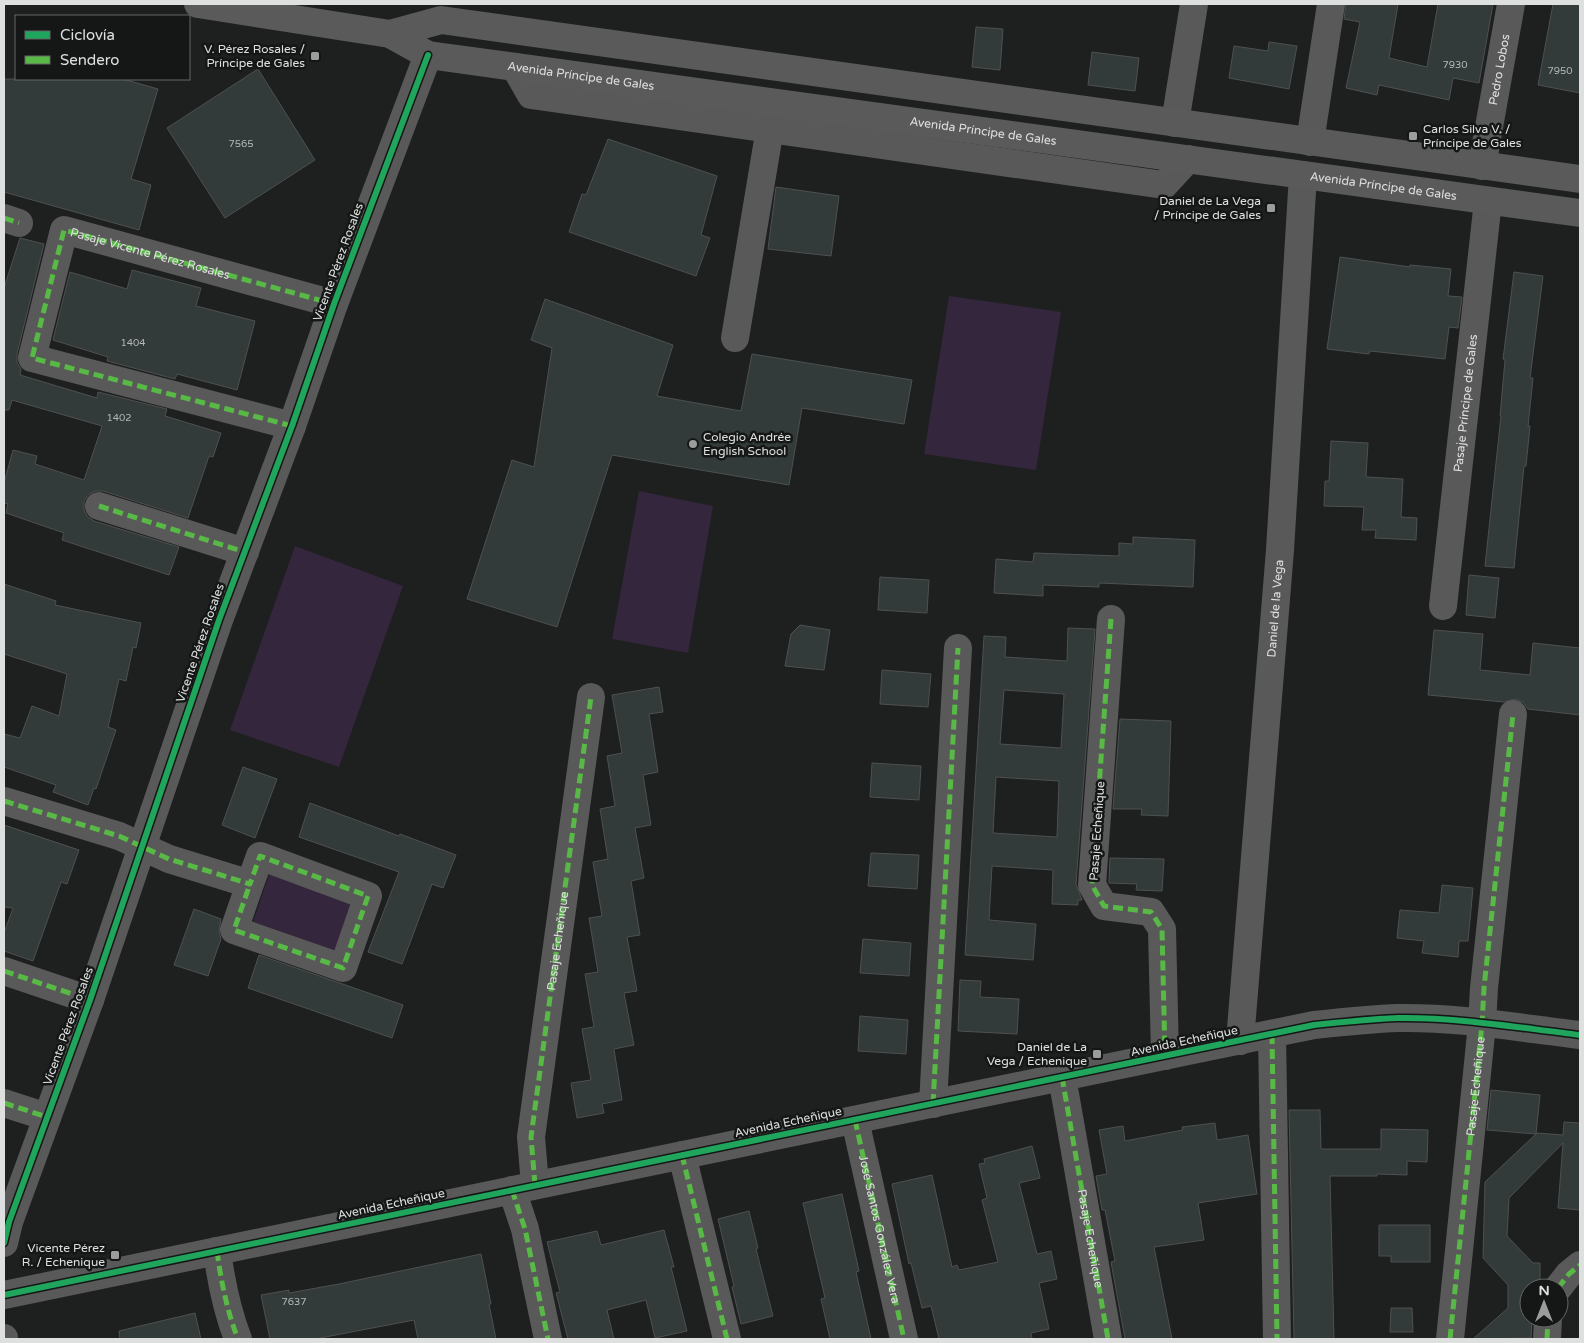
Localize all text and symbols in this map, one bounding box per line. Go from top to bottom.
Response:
legend [15,15,190,80]
text: Ciclovía [60,26,115,44]
street label: Pedro Lobos [1486,33,1513,106]
place label: V. Pérez Rosales / Príncipe de Gales [204,42,305,70]
marker: V. Pérez Rosales / Príncipe de Gales [309,50,321,62]
text: Sendero [60,51,119,69]
street label: Avenida Príncipe de Gales [507,59,655,93]
house number: 7930 [1442,59,1468,71]
house number: 7950 [1547,65,1573,77]
street label: Avenida Príncipe de Gales [909,114,1058,148]
place label: Carlos Silva V. / Príncipe de Gales [1423,122,1522,150]
marker: Carlos Silva V. / Príncipe de Gales [1407,130,1419,142]
house number: 7565 [228,138,254,150]
street label: Avenida Príncipe de Gales [1309,169,1458,203]
place label: Daniel de La Vega / Príncipe de Gales [1154,194,1261,222]
street label: Vicente Pérez Rosales [310,201,366,323]
marker: Daniel de La Vega / Príncipe de Gales [1265,202,1277,214]
street label: Pasaje Vicente Pérez Rosales [69,225,232,282]
street label: Pasaje Príncipe de Gales [1451,333,1480,473]
house number: 1404 [120,337,146,349]
house number: 1402 [106,412,132,424]
place label: Colegio Andrée English School [703,430,791,458]
marker: Colegio Andrée English School [687,438,699,450]
street label: Daniel de la Vega [1264,559,1286,658]
street label: Vicente Pérez Rosales [173,582,227,704]
street label: Pasaje Echeñique [1087,780,1107,881]
street label: Pasaje Echeñique [544,890,571,991]
street label: Vicente Pérez Rosales [40,965,96,1087]
street label: Avenida Echeñique [1129,1023,1239,1059]
street label: Pasaje Echeñique [1464,1036,1488,1137]
place label: Daniel de La Vega / Echenique [987,1040,1087,1068]
marker: Daniel de La Vega / Echenique [1091,1048,1103,1060]
street label: Avenida Echeñique [733,1104,843,1140]
street label: José Santos González Vera [856,1154,903,1305]
street label: Avenida Echeñique [336,1186,446,1222]
street label: Pasaje Echeñique [1075,1188,1106,1289]
place label: Vicente Pérez R. / Echenique [22,1241,105,1269]
marker: Vicente Pérez R. / Echenique [109,1249,121,1261]
north arrow [1519,1278,1569,1328]
text: N [1538,1282,1550,1299]
house number: 7637 [281,1296,307,1308]

